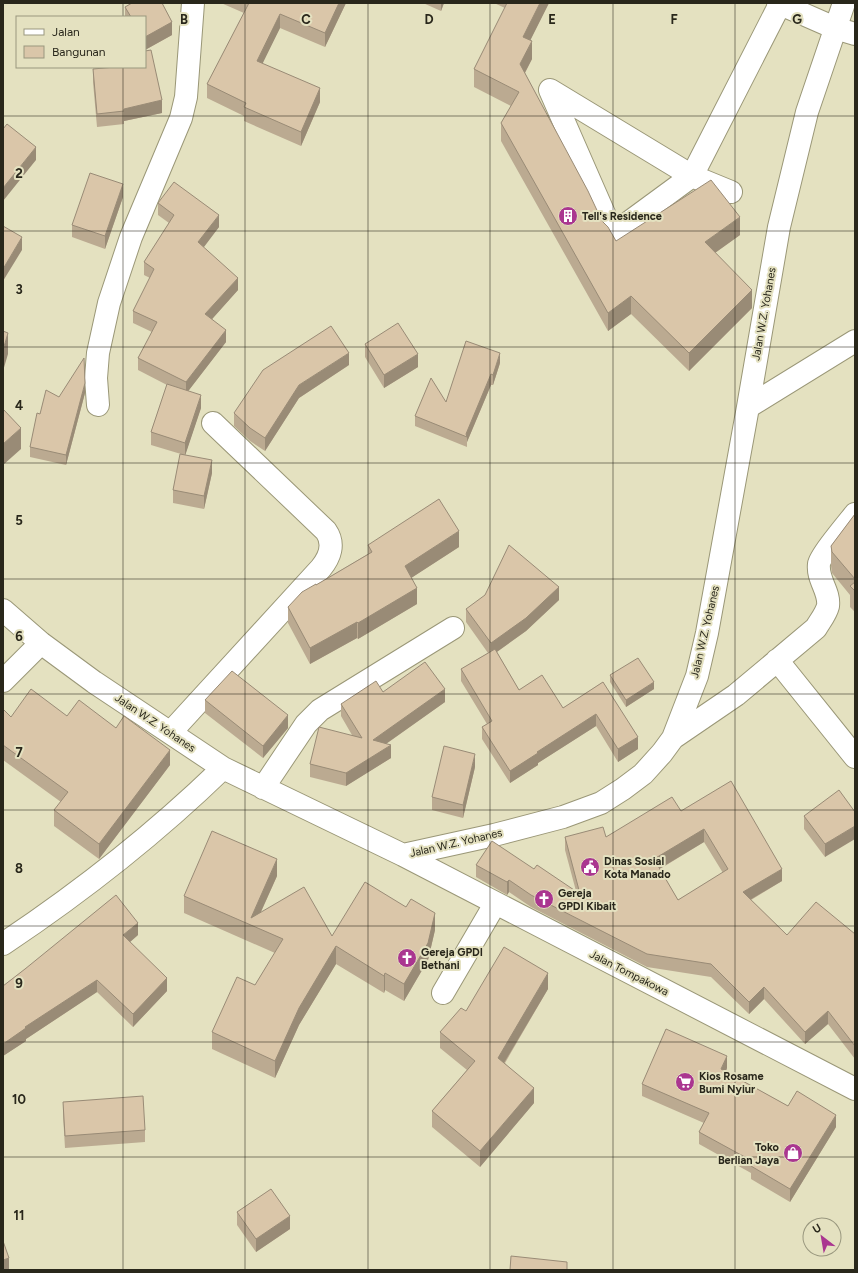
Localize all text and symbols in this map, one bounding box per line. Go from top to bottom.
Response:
text: B [180,12,188,27]
text: C [301,12,311,27]
text: D [424,12,434,27]
text: E [548,12,556,27]
text: F [670,12,678,27]
text: G [792,12,802,27]
legend [16,16,146,68]
text: Jalan [52,25,80,39]
text: Bangunan [52,45,106,59]
text: 2 [15,166,23,181]
building icon: Tell's Residence [557,205,579,227]
place label: Tell's Residence [582,210,662,223]
street label: Jalan W.Z. Yohanes [749,266,779,362]
text: 3 [15,282,23,297]
text: 4 [15,398,23,413]
text: 5 [15,513,23,528]
street label: Jalan W.Z. Yohanes [688,585,722,679]
text: 6 [15,629,23,644]
street label: Jalan W.Z. Yohanes [112,691,198,755]
text: 7 [15,745,23,760]
street label: Jalan W.Z. Yohanes [409,826,503,860]
place label: Dinas Sosial Kota Manado [604,855,671,881]
public building icon: Dinas Sosial Kota Manado [579,856,601,878]
text: 8 [15,861,23,876]
place label: Gereja GPDI Kibait [558,887,617,913]
church icon: Gereja GPDI Kibait [533,888,555,910]
place label: Gereja GPDI Bethani [421,946,483,972]
church icon: Gereja GPDI Bethani [396,947,418,969]
street label: Jalan Tompakowa [587,947,671,999]
text: 9 [15,976,23,991]
place label: Kios Rosame Bumi Nyiur [699,1070,764,1096]
supermarket icon: Kios Rosame Bumi Nyiur [674,1071,696,1093]
text: 10 [12,1092,26,1107]
place label: Toko Berlian Jaya [718,1141,780,1167]
shop icon: Toko Berlian Jaya [782,1142,804,1164]
text: 11 [14,1208,24,1223]
north arrow [802,1217,842,1257]
text: U [810,1221,824,1236]

